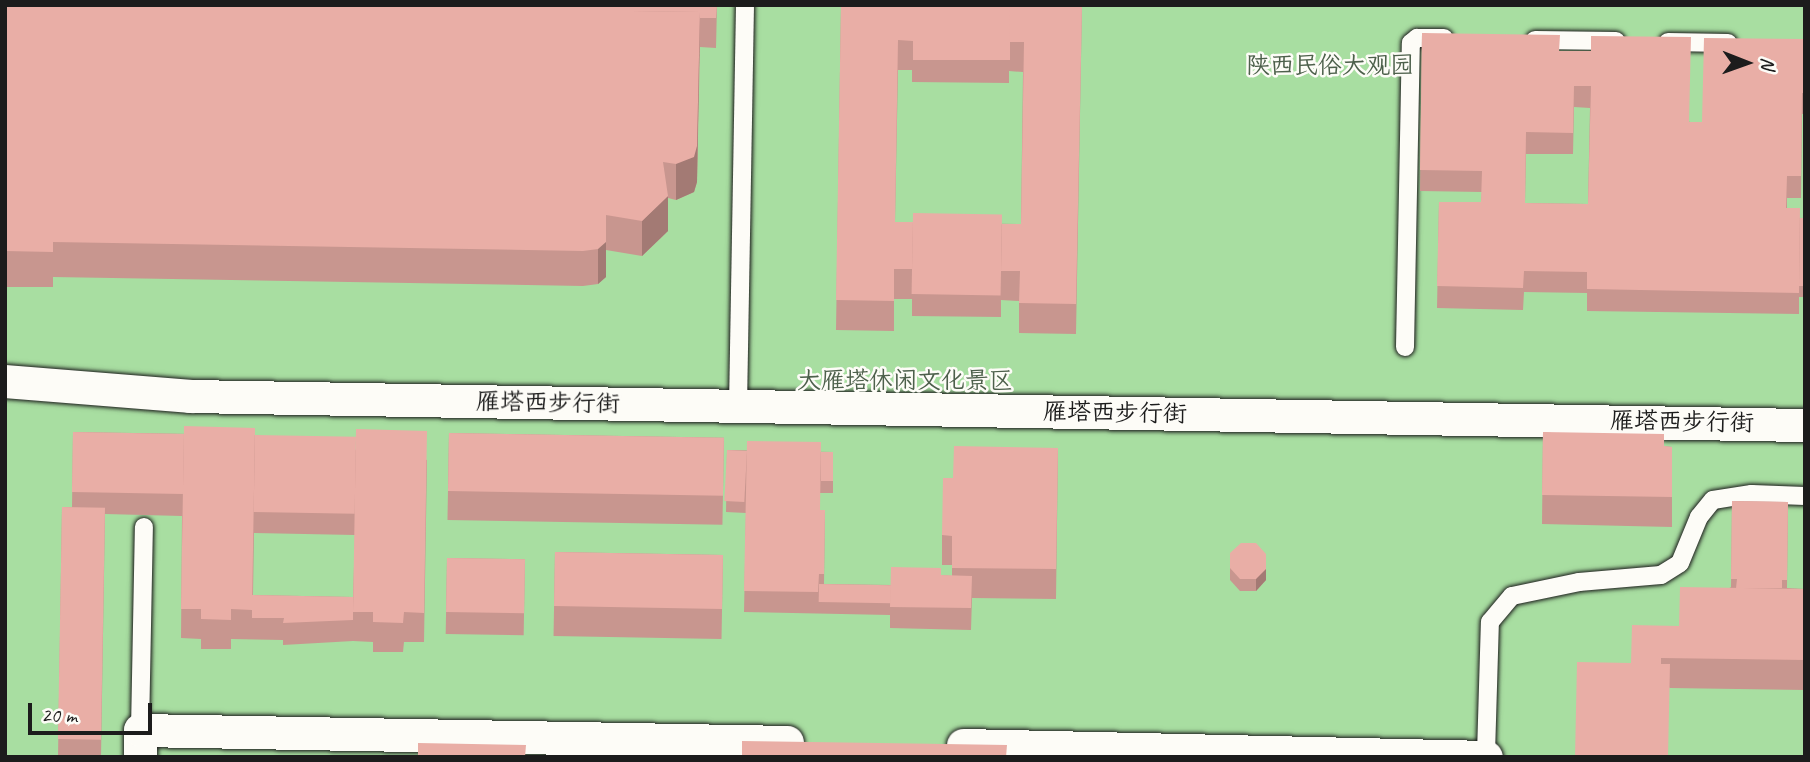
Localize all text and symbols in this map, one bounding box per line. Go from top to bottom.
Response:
north arrow [1712,28,1782,98]
park label: 陕西民俗大观园 [1246,52,1414,80]
text: N [1756,57,1780,69]
park label: 大雁塔休闲文化景区 [797,367,1013,395]
street label: 雁塔西步行街 [476,387,620,419]
street label: 雁塔西步行街 [1043,397,1187,429]
street label: 雁塔西步行街 [1610,406,1754,438]
scale bar [32,688,156,732]
text: 20 m [41,702,77,728]

